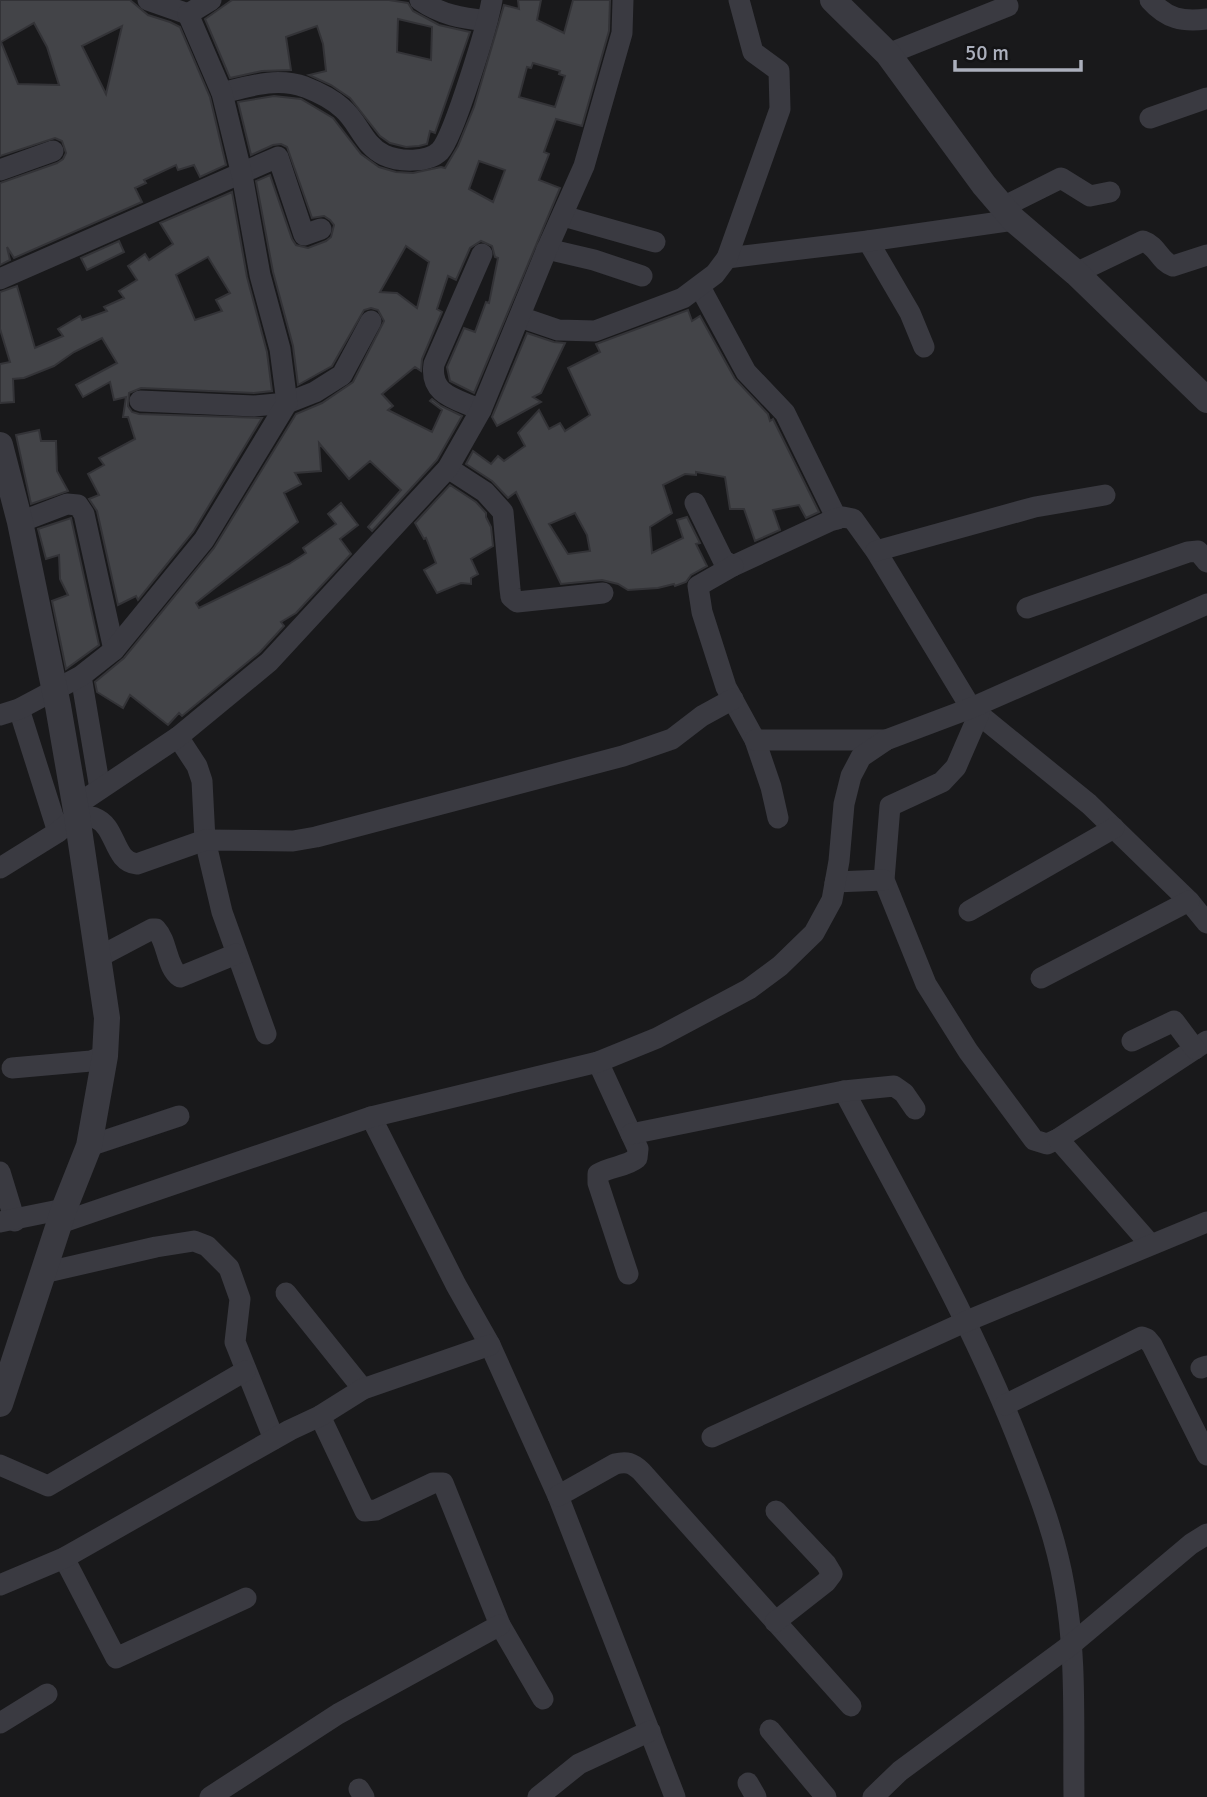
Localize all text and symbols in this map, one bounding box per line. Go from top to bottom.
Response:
scale bar [955,28,1081,72]
text: 50 m [965,40,1009,66]

